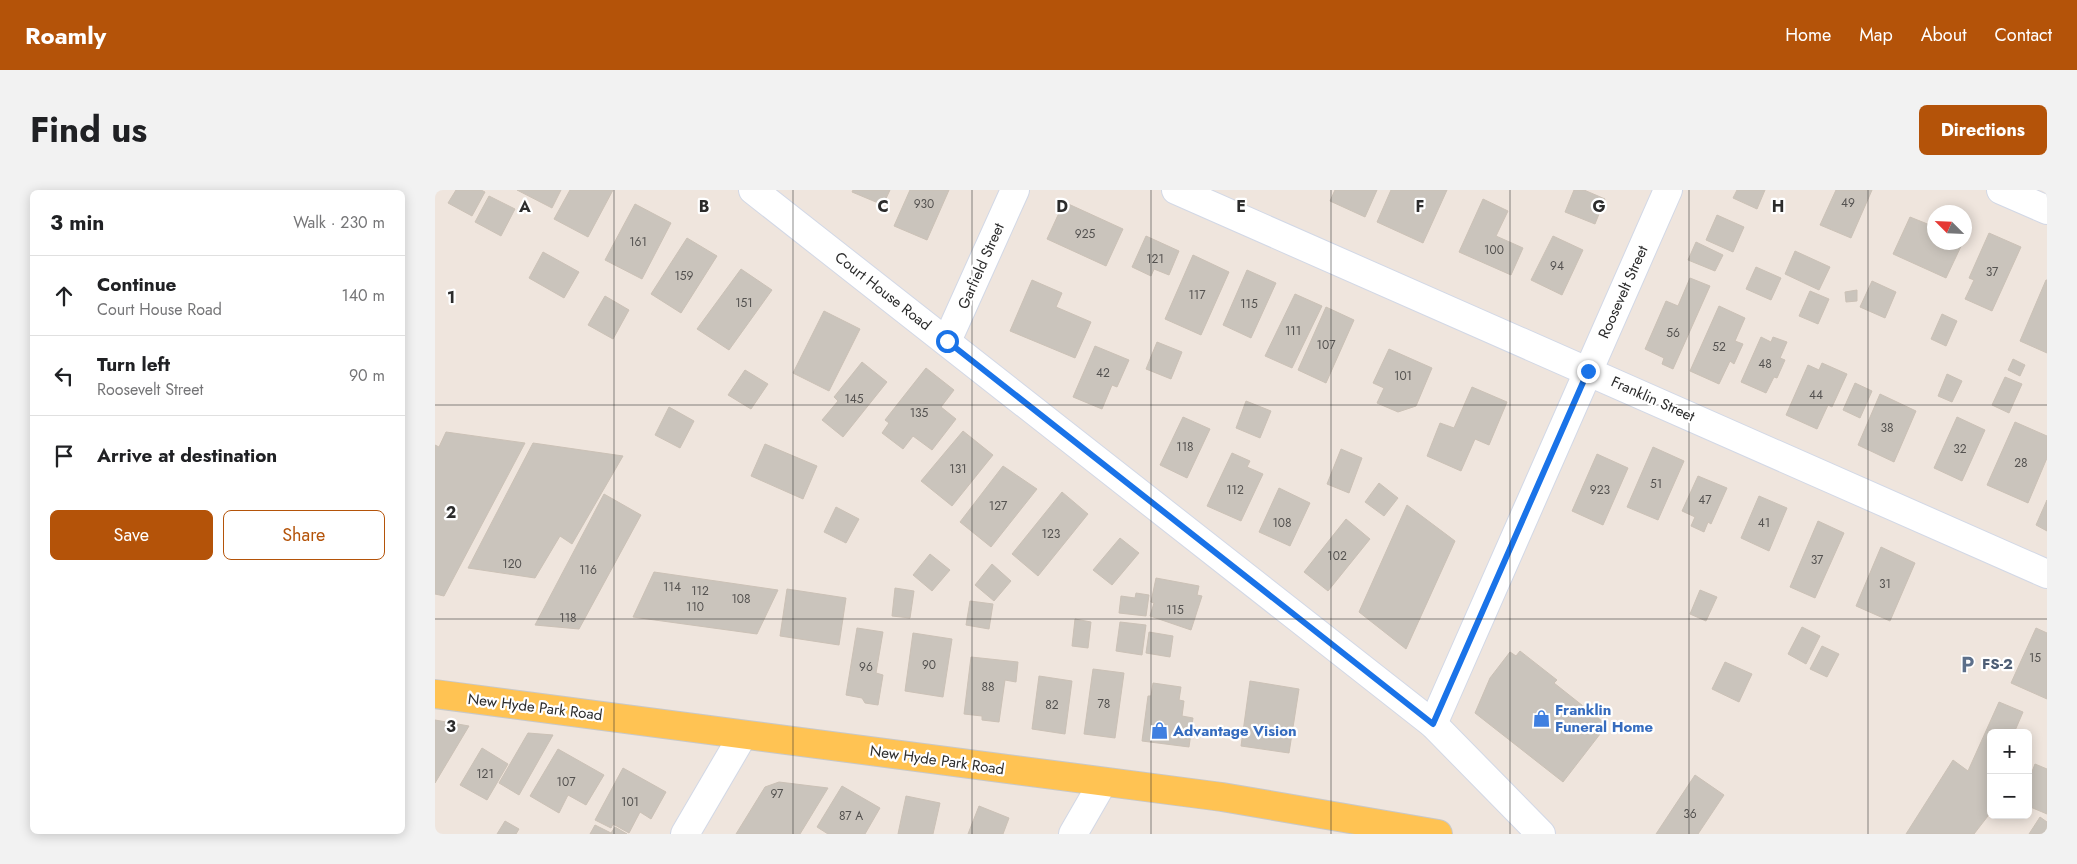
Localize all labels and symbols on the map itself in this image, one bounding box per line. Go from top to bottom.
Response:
house number: 49 [1841,194,1855,212]
text: A [518,195,531,218]
text: B [699,195,709,218]
text: C [877,195,889,218]
house number: 930 [914,195,934,213]
text: D [1056,195,1068,218]
text: E [1236,195,1246,218]
text: F [1416,195,1424,218]
text: G [1592,195,1606,218]
text: H [1772,195,1784,218]
north arrow [1927,205,1972,250]
street label: Garfield Street [952,219,1010,313]
house number: 925 [1075,225,1095,243]
house number: 161 [629,233,647,251]
house number: 100 [1484,241,1504,259]
street label: Roosevelt Street [1593,242,1653,342]
street label: Court House Road [830,246,936,336]
house number: 121 [1146,250,1164,268]
house number: 94 [1550,257,1564,275]
house number: 37 [1986,263,1999,281]
house number: 159 [674,267,694,285]
text: 1 [447,286,455,309]
house number: 117 [1188,286,1206,304]
house number: 151 [735,294,753,312]
house number: 115 [1240,295,1258,313]
house number: 111 [1285,322,1301,340]
house number: 56 [1666,324,1680,342]
route start [936,330,959,353]
house number: 107 [1317,336,1336,354]
house number: 52 [1712,338,1726,356]
house number: 48 [1758,355,1772,373]
route end [1577,360,1600,383]
house number: 42 [1096,364,1110,382]
house number: 101 [1394,367,1412,385]
street label: Franklin Street [1608,371,1699,427]
house number: 44 [1809,386,1823,404]
house number: 145 [844,390,864,408]
house number: 135 [910,404,929,422]
house number: 38 [1880,419,1894,437]
house number: 118 [1176,438,1194,456]
house number: 32 [1953,440,1967,458]
house number: 28 [2014,454,2028,472]
house number: 131 [949,460,967,478]
house number: 51 [1650,475,1662,493]
house number: 112 [1226,481,1244,499]
house number: 923 [1590,481,1611,499]
house number: 47 [1698,491,1712,509]
house number: 127 [989,497,1008,515]
text: 2 [446,501,456,524]
house number: 108 [1272,514,1292,532]
house number: 41 [1758,514,1770,532]
house number: 123 [1042,525,1061,543]
house number: 102 [1327,547,1347,565]
house number: 37 [1811,551,1824,569]
house number: 120 [502,555,522,573]
house number: 116 [579,561,597,579]
house number: 31 [1879,575,1891,593]
house number: 114 [663,578,681,596]
house number: 112 [691,582,709,600]
house number: 108 [731,590,751,608]
house number: 110 [686,598,704,616]
house number: 115 [1166,601,1184,619]
house number: 118 [559,609,577,627]
house number: 15 [2029,649,2041,667]
place label: FS-2 [1982,653,2013,675]
parking icon: FS-2 [1958,654,1978,674]
house number: 90 [922,656,936,674]
house number: 96 [859,658,873,676]
house number: 88 [981,678,995,696]
street label: New Hyde Park Road [466,688,604,726]
house number: 78 [1098,695,1110,713]
house number: 82 [1045,696,1059,714]
place label: Franklin Funeral Home [1555,699,1654,738]
shop icon: Franklin Funeral Home [1531,709,1551,729]
text: 3 [446,715,456,738]
place label: Advantage Vision [1172,720,1297,742]
shop icon: Advantage Vision [1149,721,1169,741]
street label: New Hyde Park Road [868,740,1006,780]
house number: 121 [476,765,494,783]
house number: 107 [557,773,576,791]
house number: 97 [771,785,784,803]
house number: 101 [621,793,639,811]
house number: 36 [1683,805,1697,823]
house number: 87 A [839,807,863,825]

